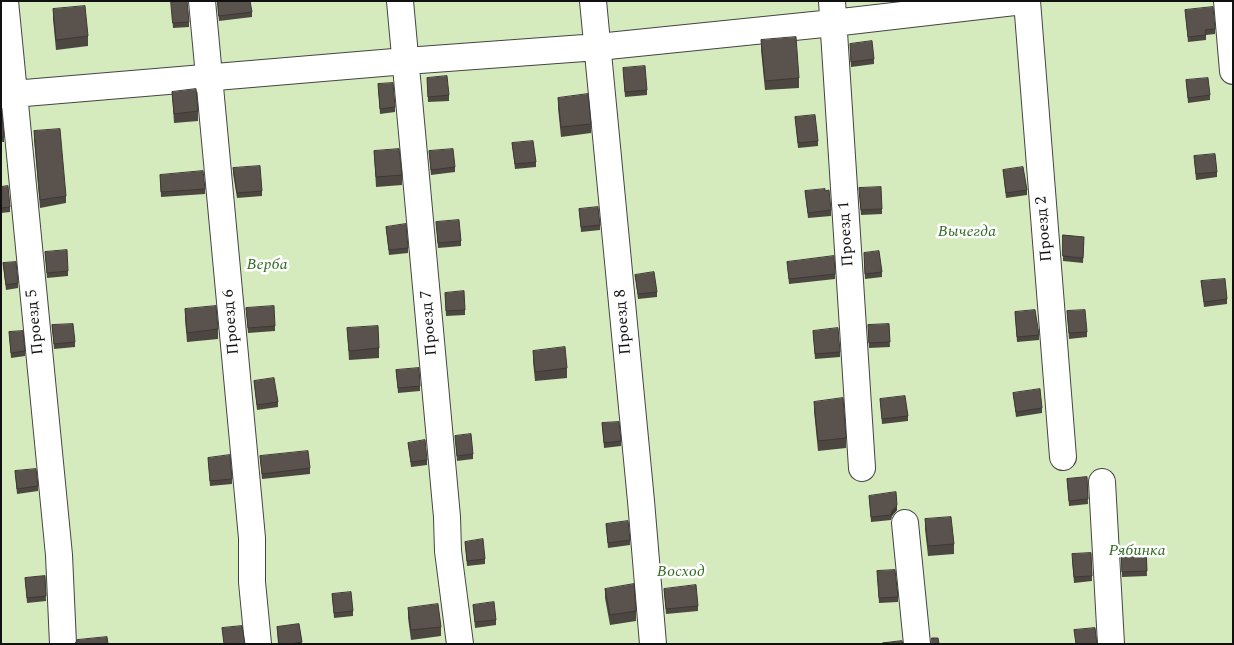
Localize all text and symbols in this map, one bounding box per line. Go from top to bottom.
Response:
street label: Проезд 2 [1033,195,1057,263]
street label: Проезд 1 [835,201,859,267]
park label: Вычегда [938,223,996,243]
park label: Верба [246,256,288,276]
street label: Проезд 5 [23,288,49,356]
street label: Проезд 6 [220,288,244,356]
street label: Проезд 8 [612,288,636,356]
street label: Проезд 7 [418,289,442,357]
park label: Рябинка [1108,542,1166,562]
park label: Восход [657,563,705,583]

